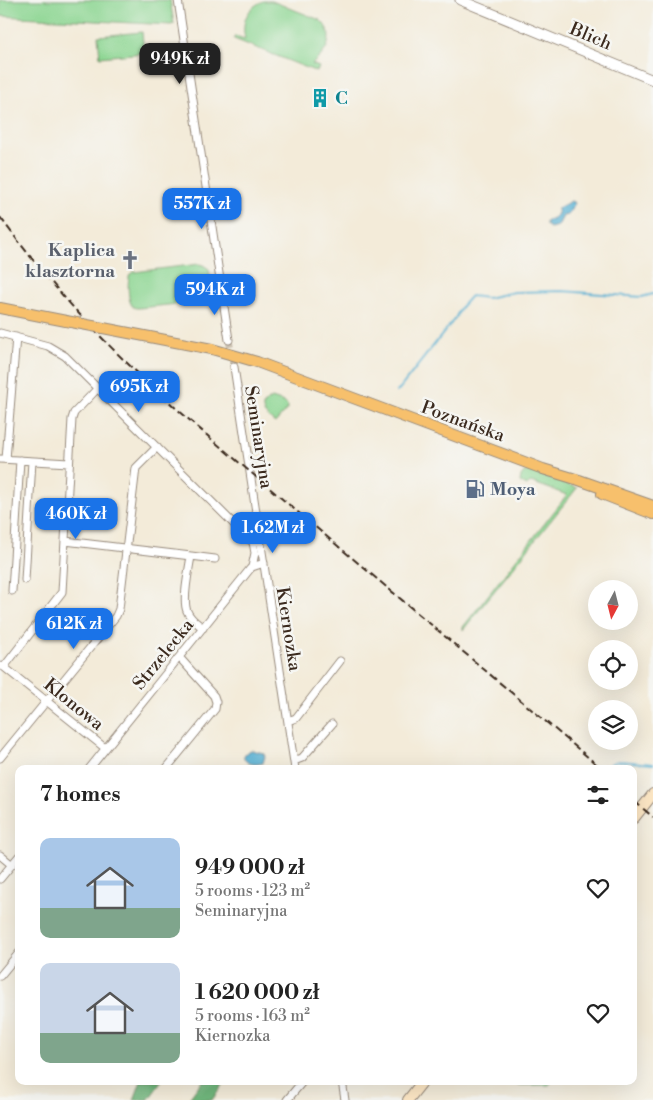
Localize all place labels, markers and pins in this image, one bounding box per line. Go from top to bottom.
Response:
pin: 949K zł [134,42,226,85]
building icon: C [309,87,331,109]
place label: C [335,87,348,110]
pin: 557K zł [156,188,248,230]
place label: Kaplica klasztorna [25,239,115,283]
church icon: Kaplica klasztorna [119,249,141,271]
pin: 594K zł [169,274,261,316]
pin: 695K zł [93,370,185,413]
fuel station icon: Moya [464,478,486,500]
place label: Moya [490,478,536,501]
pin: 460K zł [30,498,122,540]
pin: 1.62M zł [221,512,325,554]
pin: 612K zł [28,608,120,650]

